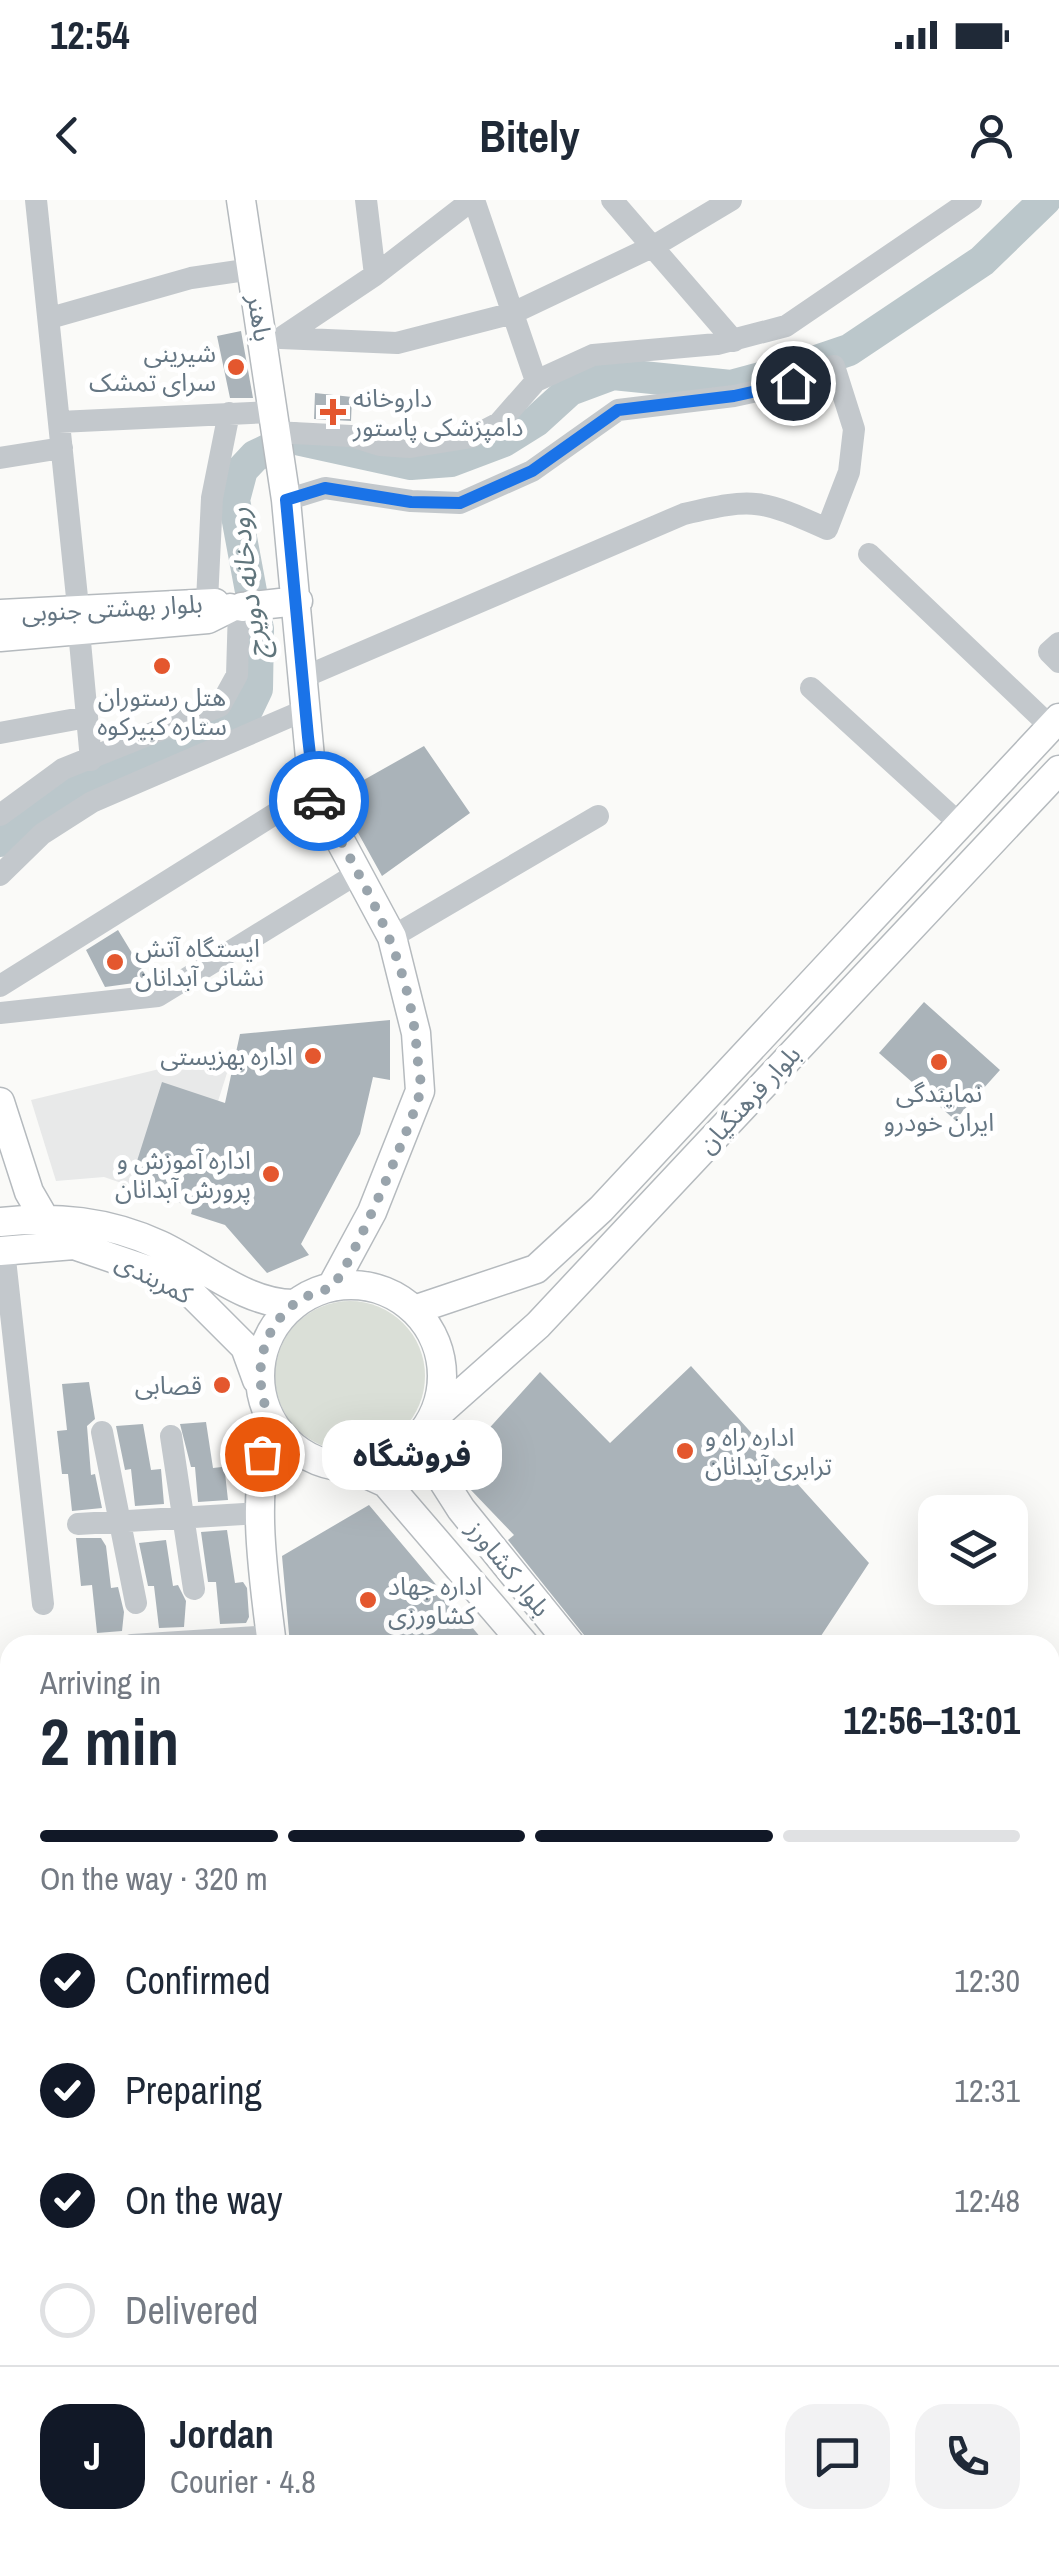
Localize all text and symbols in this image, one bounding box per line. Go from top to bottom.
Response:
text: 12:54 [50,10,130,61]
text: Bitely [479,105,580,166]
icon: back [40,108,95,163]
icon: person [964,108,1019,163]
street label: باهنر [239,291,280,344]
place label: شیرینی سرای تمشک [89,336,216,399]
pin [751,341,836,426]
marker: شیرینی سرای تمشک [225,356,247,378]
icon: home [766,356,821,411]
place label: داروخانه دامپزشکی پاستور [352,381,524,444]
marker: داروخانه دامپزشکی پاستور [322,401,344,423]
water label: رودخانه دویرج [219,505,278,663]
street label: بلوار بهشتی جنوبی [21,586,203,630]
marker: هتل رستوران ستاره کبیرکوه [151,655,173,677]
place label: هتل رستوران ستاره کبیرکوه [97,680,227,743]
courier [269,751,369,851]
icon: car [292,774,347,829]
place label: ایستگاه آتش نشانی آبدانان [135,931,264,994]
marker: ایستگاه آتش نشانی آبدانان [104,951,126,973]
street label: بلوار فرهنگیان [690,1038,808,1160]
place label: اداره بهزیستی [160,1039,293,1073]
marker: اداره بهزیستی [302,1045,324,1067]
marker: نمایندگی ایران خودرو [928,1051,950,1073]
place label: نمایندگی ایران خودرو [884,1076,994,1139]
place label: اداره آموزش و پرورش آبدانان [115,1143,251,1206]
marker: اداره آموزش و پرورش آبدانان [260,1163,282,1185]
street label: کمربندی [110,1244,199,1312]
place label: قصابی [135,1368,202,1402]
marker: قصابی [211,1374,233,1396]
pin [220,1412,305,1497]
callout: فروشگاه [322,1419,502,1489]
place label: اداره راه و ترابری آبدانان [705,1420,832,1483]
icon: bag [235,1427,290,1482]
text: فروشگاه [353,1433,471,1476]
marker: اداره راه و ترابری آبدانان [674,1440,696,1462]
map controls [918,1495,1028,1605]
button: layers [918,1495,1028,1605]
street label: بلوار کشاورز [459,1512,558,1623]
place label: اداره جهاد کشاورزی [388,1569,482,1632]
marker: اداره جهاد کشاورزی [357,1589,379,1611]
text: Arriving in [40,1661,161,1704]
text: 12:56–13:01 [843,1695,1020,1746]
text: 2 min [40,1698,179,1785]
text: On the way · 320 m [40,1857,268,1900]
icon: check [40,1953,95,2008]
text: Confirmed [125,1955,270,2006]
text: 12:30 [954,1959,1020,2002]
icon: check [40,2063,95,2118]
text: Preparing [125,2065,262,2116]
text: 12:31 [954,2069,1020,2112]
icon: check [40,2173,95,2228]
text: On the way [125,2175,283,2226]
text: 12:48 [954,2179,1020,2222]
text: Delivered [125,2285,258,2336]
button: chat [785,2404,890,2509]
button: phone [915,2404,1020,2509]
text: Jordan [170,2409,274,2460]
text: J [84,2431,101,2482]
text: Courier · 4.8 [170,2460,316,2503]

